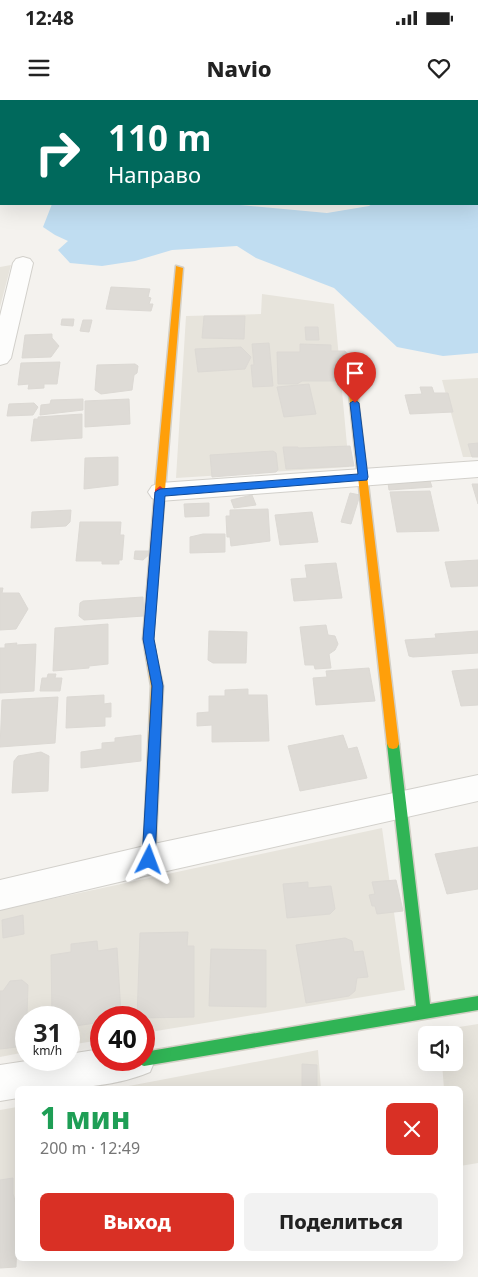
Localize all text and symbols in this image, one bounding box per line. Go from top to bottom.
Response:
text: 12:48 [25,5,74,31]
text: Navio [206,53,272,83]
icon: menu [25,54,53,82]
icon: heart [425,54,453,82]
text: 110 m [108,114,211,161]
icon: right [25,120,90,185]
text: Направо [108,159,201,189]
pin [334,352,376,403]
icon: arrive [341,359,369,387]
position arrow [122,833,174,885]
speed limit sign: 40 [90,1006,155,1071]
text: 31 [33,1015,62,1049]
map controls [418,1026,463,1071]
button: sound [418,1026,463,1071]
text: km/h [33,1042,62,1059]
text: 1 мин [40,1097,131,1138]
button: close [386,1103,438,1155]
text: 200 m · 12:49 [40,1137,140,1159]
button: Выход [40,1193,234,1251]
button: Поделиться [244,1193,438,1251]

